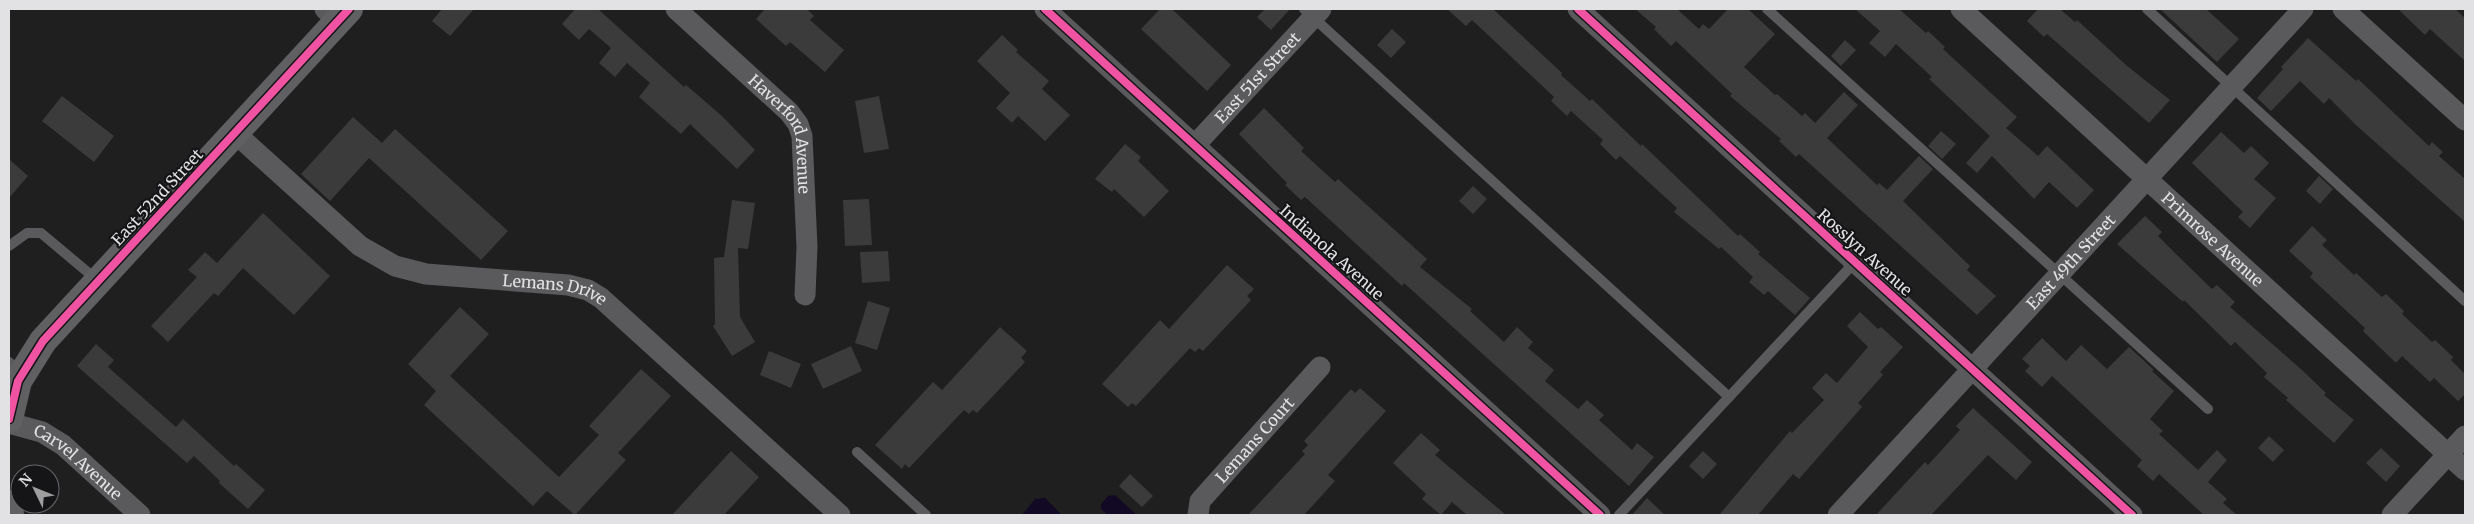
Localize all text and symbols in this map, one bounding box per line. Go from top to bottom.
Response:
street label: East 51st Street [1211,27,1305,127]
street label: Haverford Avenue [744,70,815,194]
street label: East 52nd Street [107,144,208,250]
street label: Primrose Avenue [2158,188,2268,291]
street label: Indianola Avenue [1276,200,1388,304]
street label: Rosslyn Avenue [1814,204,1916,300]
street label: East 49th Street [2022,209,2120,313]
street label: Lemans Drive [502,270,612,309]
street label: Lemans Court [1211,392,1299,487]
street label: Carvel Avenue [32,420,126,504]
north arrow [10,464,60,514]
text: N [15,470,36,490]

